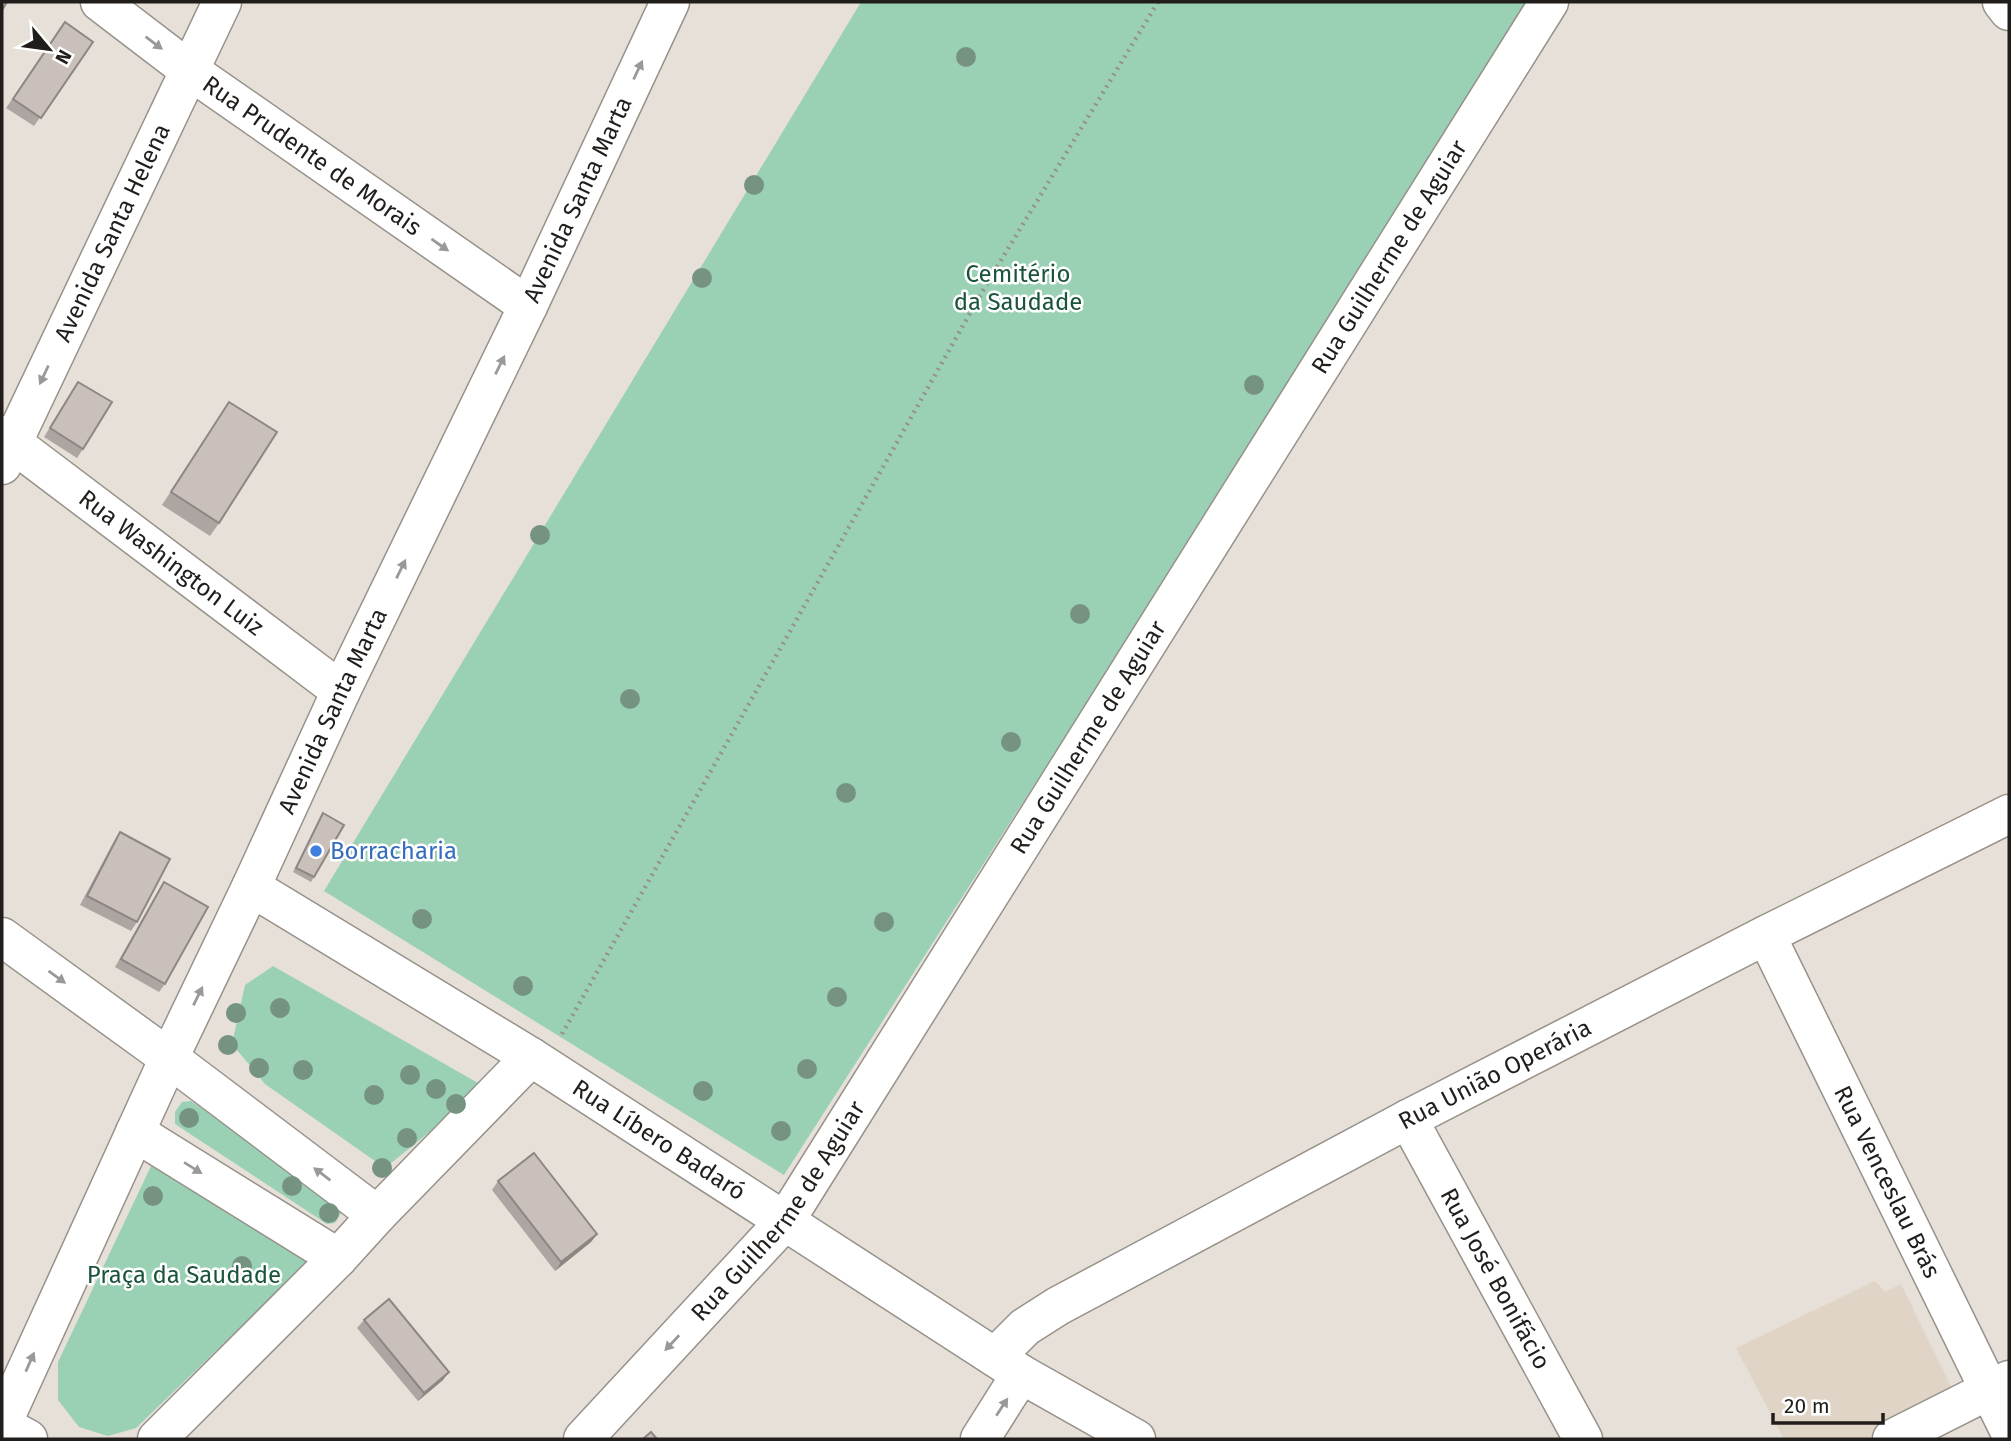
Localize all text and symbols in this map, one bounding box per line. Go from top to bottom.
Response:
north arrow [14,14,84,84]
one-way arrow [145,36,163,50]
text: N [50,46,77,68]
one-way arrow [633,60,644,80]
street label: Rua Prudente de Morais [197,70,427,241]
street label: Avenida Santa Marta [518,92,638,307]
street label: Avenida Santa Helena [49,119,176,346]
street label: Rua Guilherme de Aguiar [1306,134,1473,379]
one-way arrow [431,238,449,252]
park label: Cemitério da Saudade [954,260,1082,316]
one-way arrow [494,355,506,375]
one-way arrow [39,365,50,385]
street label: Rua Washington Luiz [73,484,269,641]
one-way arrow [395,559,406,579]
street label: Avenida Santa Marta [273,604,393,818]
street label: Rua Guilherme de Aguiar [1004,615,1172,859]
place label: Borracharia [330,837,457,865]
marker: Borracharia [308,843,324,859]
one-way arrow [48,970,66,984]
one-way arrow [193,986,204,1006]
street label: Rua União Operária [1394,1013,1596,1135]
street label: Rua Líbero Badaró [567,1074,751,1206]
street label: Rua Venceslau Brás [1828,1081,1946,1283]
street label: Rua Guilherme de Aguiar [685,1095,871,1327]
one-way arrow [183,1161,202,1174]
one-way arrow [313,1167,332,1181]
street label: Rua José Bonifácio [1434,1183,1556,1374]
park label: Praça da Saudade [87,1261,281,1289]
one-way arrow [664,1334,680,1352]
one-way arrow [24,1352,36,1372]
scale bar [1773,1382,1883,1426]
text: 20 m [1784,1393,1830,1419]
one-way arrow [995,1397,1008,1417]

